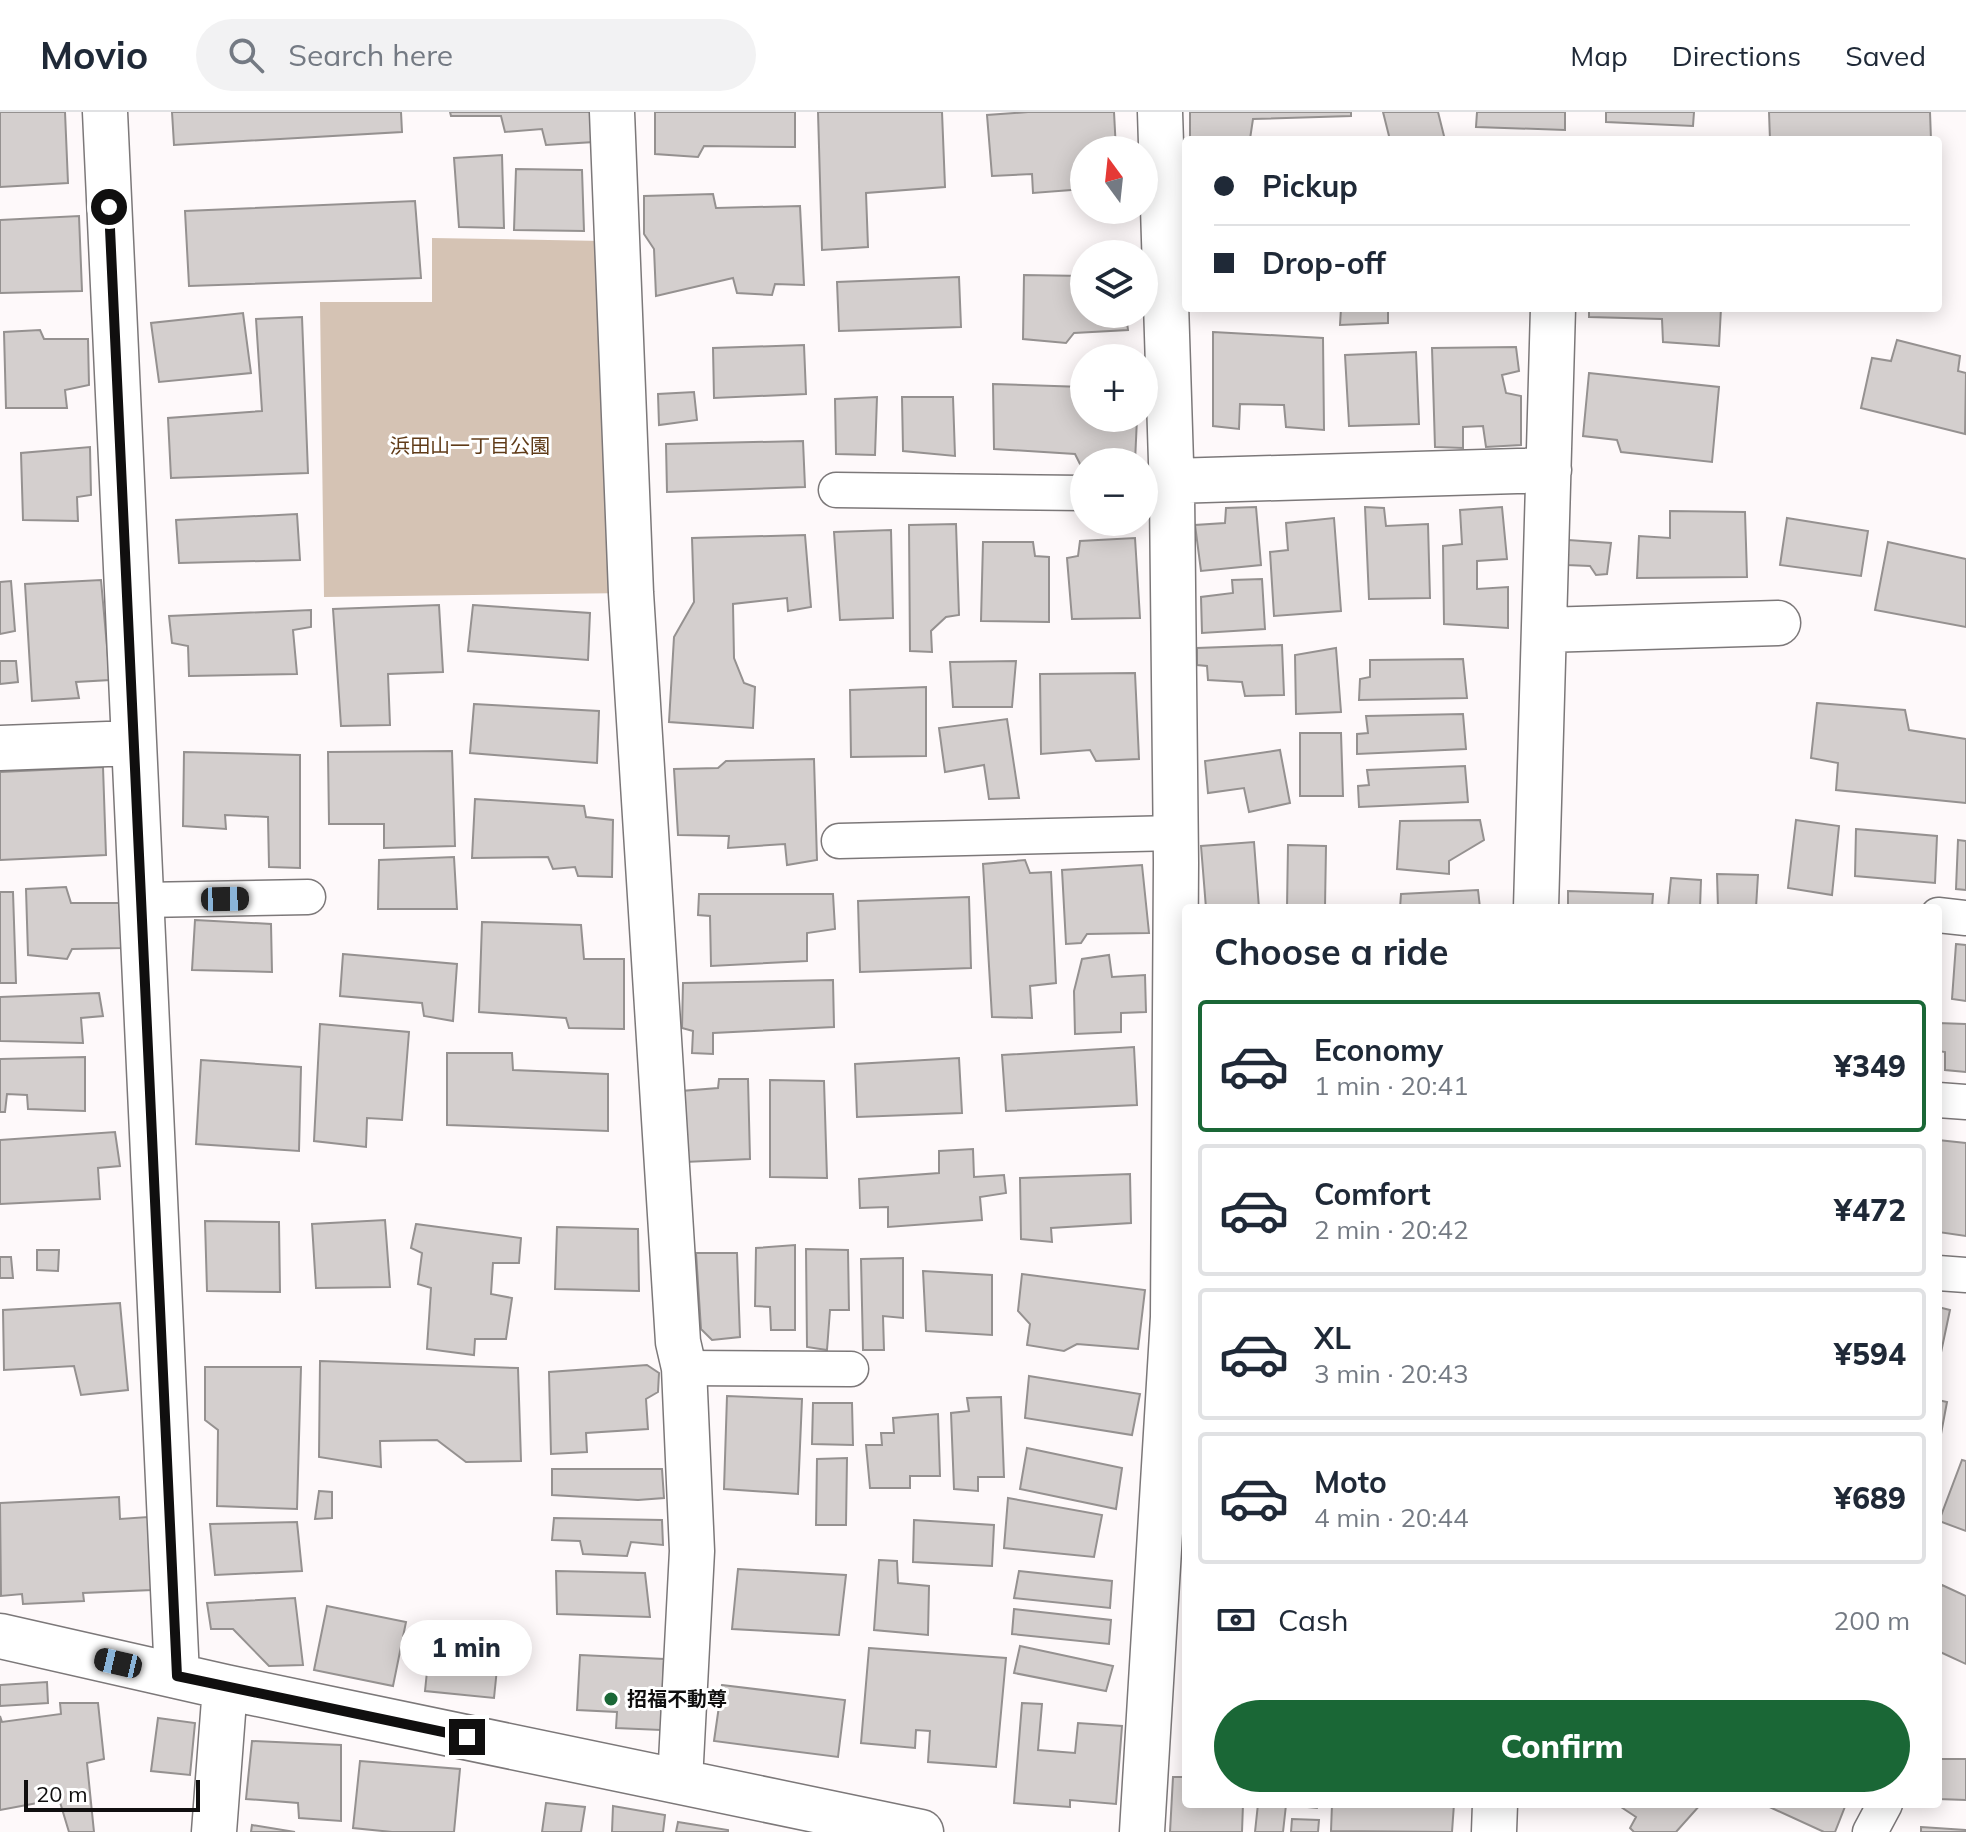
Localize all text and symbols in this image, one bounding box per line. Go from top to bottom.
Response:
search box [196,19,756,91]
text: Movio [40,31,148,79]
icon: search [224,33,268,77]
text: Search here [288,36,453,74]
text: Map [1570,38,1628,73]
text: Directions [1672,38,1801,73]
text: Saved [1845,38,1926,73]
north arrow [1070,136,1158,224]
map controls [1070,136,1158,536]
text: Pickup [1262,167,1358,205]
route start [91,189,127,225]
button: layers [1070,240,1158,328]
text: Drop-off [1262,244,1386,282]
button: + [1070,344,1158,432]
park label: 浜田山一丁目公園 [390,433,550,458]
button: − [1070,448,1158,536]
car [201,887,249,911]
text: Choose a ride [1214,929,1448,974]
icon: car [1218,1030,1290,1102]
text: Economy [1314,1031,1443,1069]
text: ¥349 [1834,1047,1906,1085]
text: 1 min · 20:41 [1314,1069,1469,1102]
icon: car [1218,1174,1290,1246]
text: Comfort [1314,1175,1431,1213]
text: ¥472 [1834,1191,1906,1229]
text: 2 min · 20:42 [1314,1213,1469,1246]
icon: car [1218,1318,1290,1390]
text: XL [1314,1319,1351,1357]
text: ¥594 [1834,1335,1906,1373]
text: 3 min · 20:43 [1314,1357,1469,1390]
icon: car [1218,1462,1290,1534]
text: Moto [1314,1463,1387,1501]
text: ¥689 [1834,1479,1906,1517]
text: 4 min · 20:44 [1314,1501,1469,1534]
icon: cash [1214,1598,1258,1642]
text: Cash [1278,1601,1349,1639]
text: 200 m [1834,1604,1910,1637]
callout: 1 min [401,1621,533,1677]
text: 1 min [431,1631,501,1664]
car [92,1646,144,1680]
place label: 招福不動尊 [627,1686,727,1711]
marker: 招福不動尊 [602,1690,620,1708]
button: Confirm [1214,1700,1910,1792]
route end [449,1719,485,1755]
scale bar [24,1776,200,1812]
text: 20 m [36,1780,87,1808]

